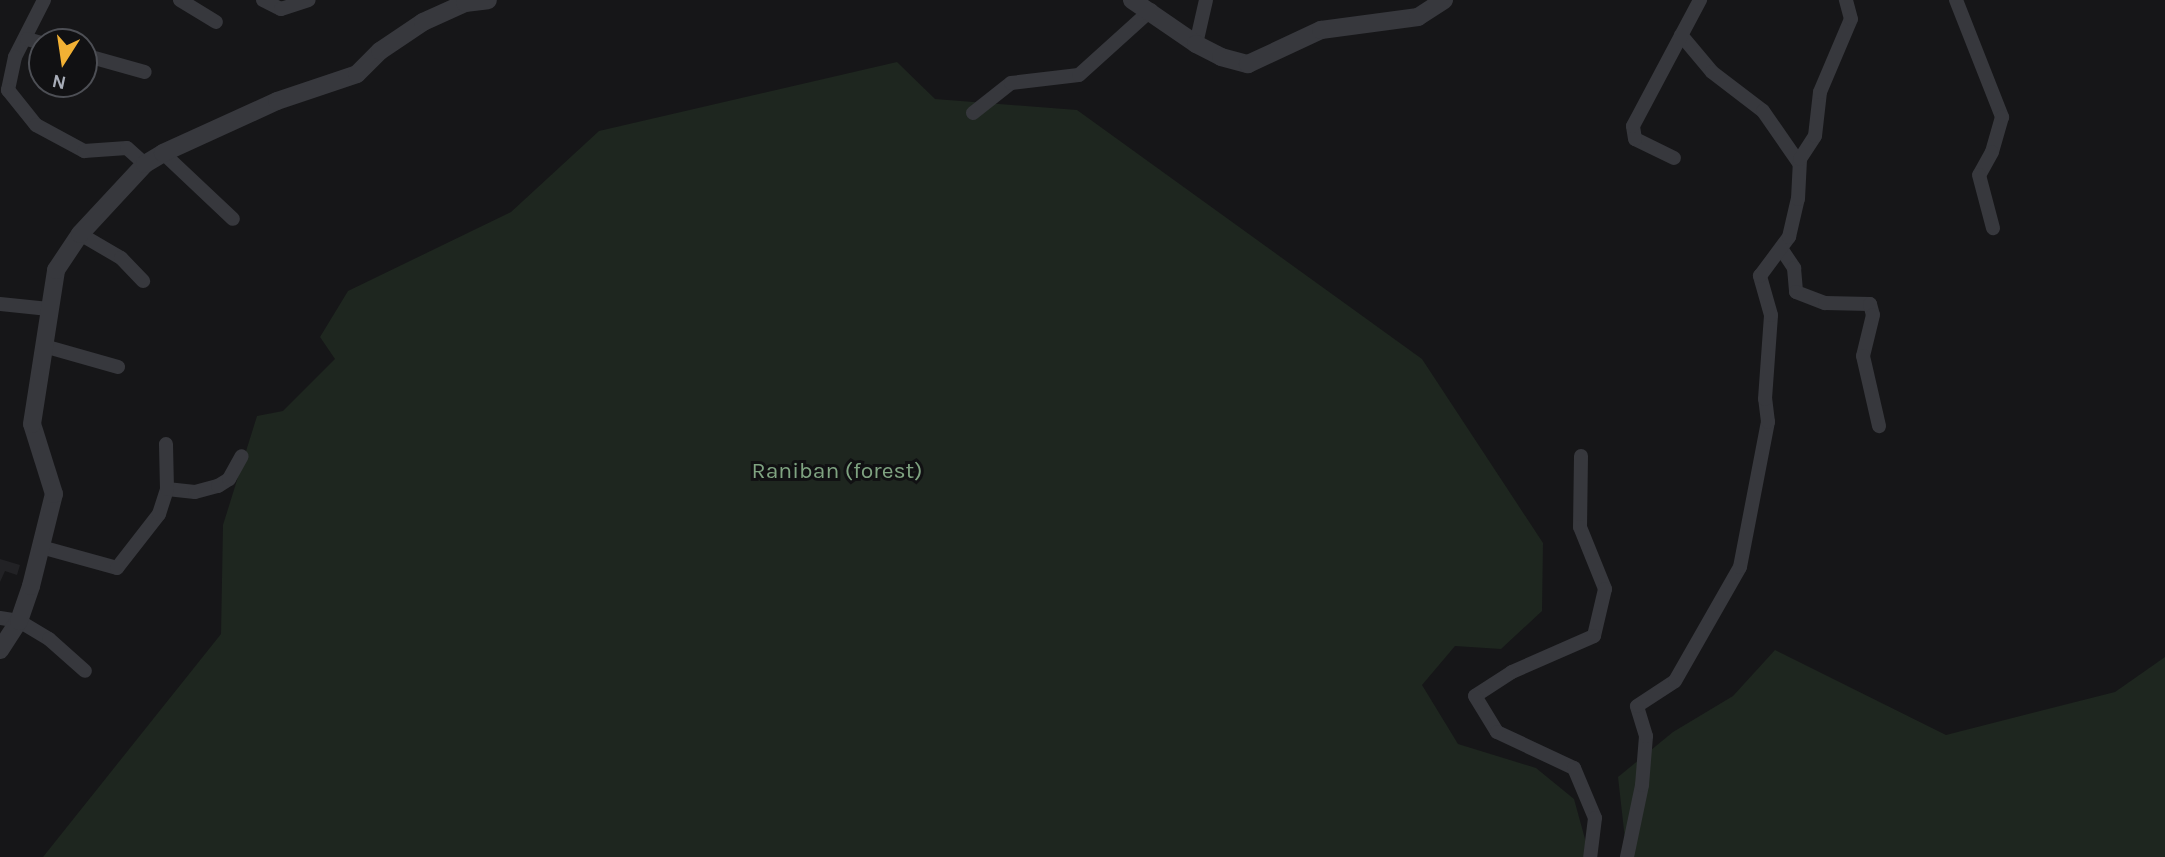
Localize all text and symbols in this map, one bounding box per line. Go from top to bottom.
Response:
north arrow [28,28,98,98]
text: N [50,69,68,94]
park label: Raniban (forest) [752,457,922,485]

